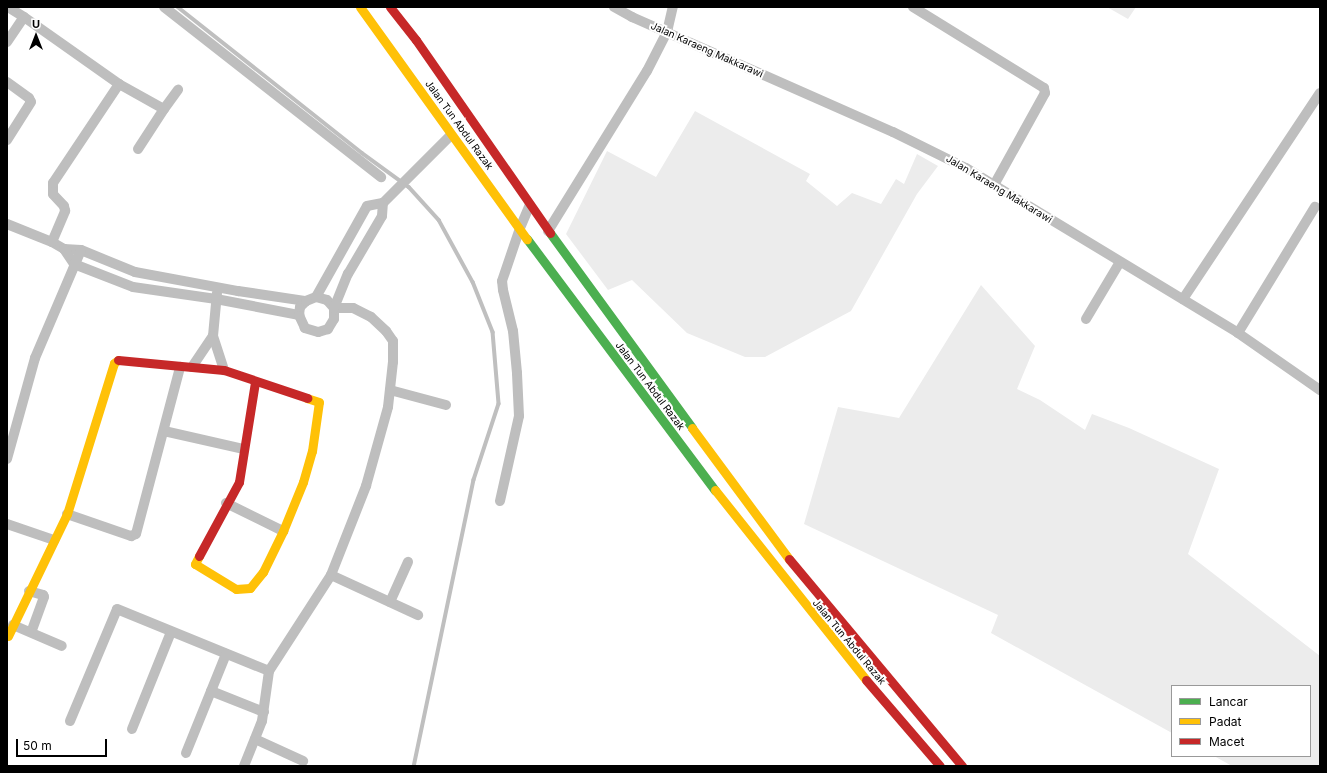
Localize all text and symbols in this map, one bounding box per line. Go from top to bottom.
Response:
north arrow [16,16,56,56]
text: U [32,17,40,31]
street label: Jalan Karaeng Makkarawi [649,20,765,80]
street label: Jalan Tun Abdul Razak [423,78,495,172]
street label: Jalan Karaeng Makkarawi [944,153,1054,225]
street label: Jalan Tun Abdul Razak [613,340,687,432]
street label: Jalan Tun Abdul Razak [810,597,888,687]
legend [1171,685,1311,757]
text: Lancar [1209,694,1248,709]
text: Padat [1209,714,1241,729]
scale bar [18,731,109,757]
text: Macet [1209,734,1244,749]
text: 50 m [23,738,52,753]

